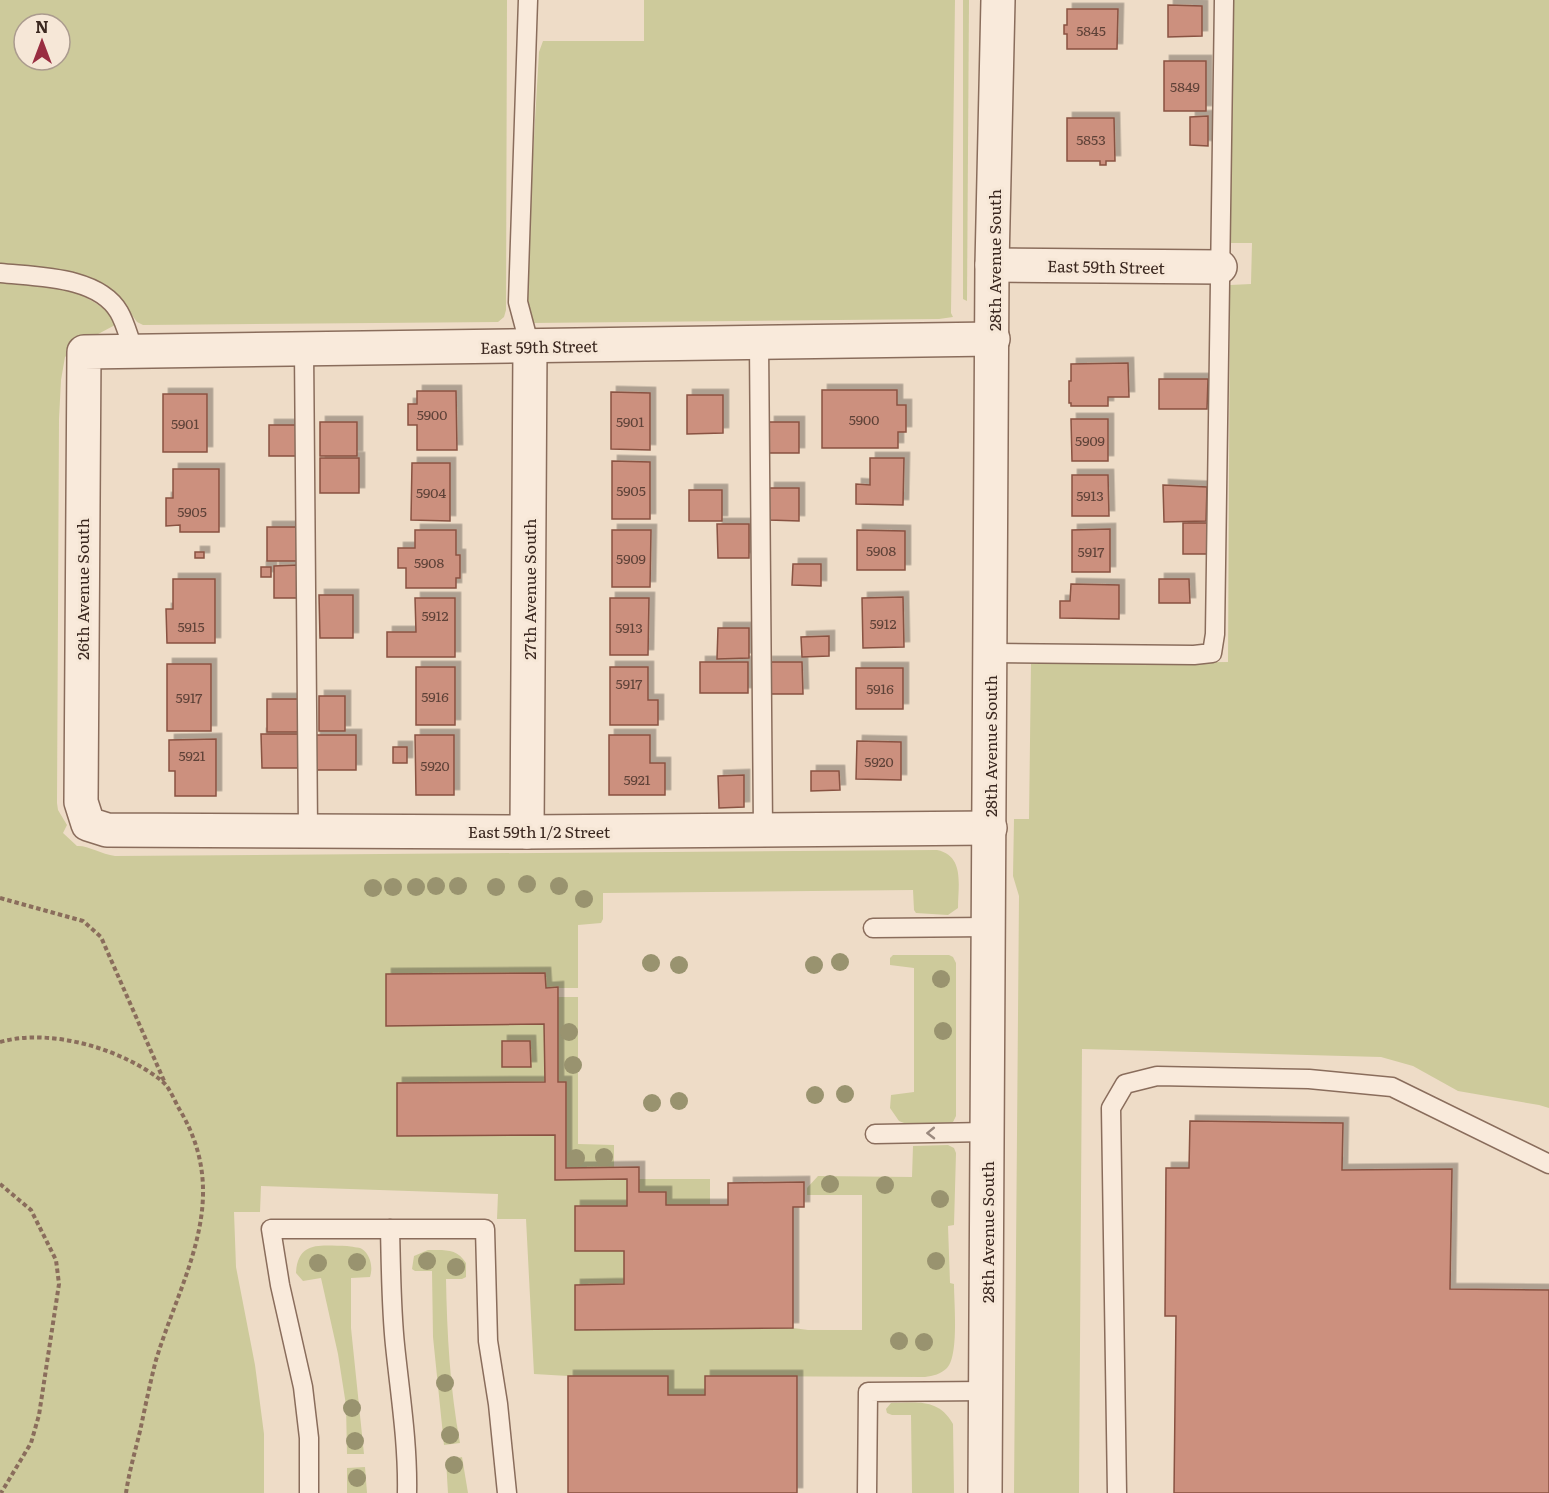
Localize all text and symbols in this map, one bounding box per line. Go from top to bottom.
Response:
north arrow [12,12,72,72]
text: N [35,14,49,38]
house number: 5845 [1076,20,1106,40]
house number: 5849 [1170,76,1200,96]
house number: 5853 [1076,129,1106,149]
street label: 28th Avenue South [982,189,1006,331]
street label: East 59th Street [1047,253,1166,279]
street label: East 59th Street [480,333,599,359]
house number: 5900 [417,404,447,424]
house number: 5900 [849,409,879,429]
house number: 5901 [616,411,644,431]
house number: 5901 [171,413,199,433]
house number: 5909 [1075,430,1105,450]
house number: 5905 [616,480,646,500]
house number: 5904 [416,482,446,502]
house number: 5913 [1076,485,1104,505]
house number: 5905 [177,501,207,521]
street label: 26th Avenue South [70,518,94,660]
street label: 27th Avenue South [517,518,541,660]
house number: 5908 [866,540,896,560]
house number: 5917 [1078,541,1104,561]
house number: 5909 [616,548,646,568]
house number: 5908 [414,552,444,572]
house number: 5912 [421,605,449,625]
house number: 5912 [869,613,897,633]
house number: 5915 [177,616,205,636]
house number: 5913 [615,617,643,637]
house number: 5917 [616,673,642,693]
street label: 28th Avenue South [978,675,1002,817]
house number: 5916 [866,678,894,698]
house number: 5916 [421,686,449,706]
house number: 5917 [176,687,202,707]
house number: 5921 [178,745,206,765]
house number: 5920 [864,751,894,771]
house number: 5920 [420,755,450,775]
house number: 5921 [623,769,651,789]
street label: East 59th 1/2 Street [468,819,611,843]
one-way arrow [927,1127,936,1140]
street label: 28th Avenue South [975,1161,999,1303]

